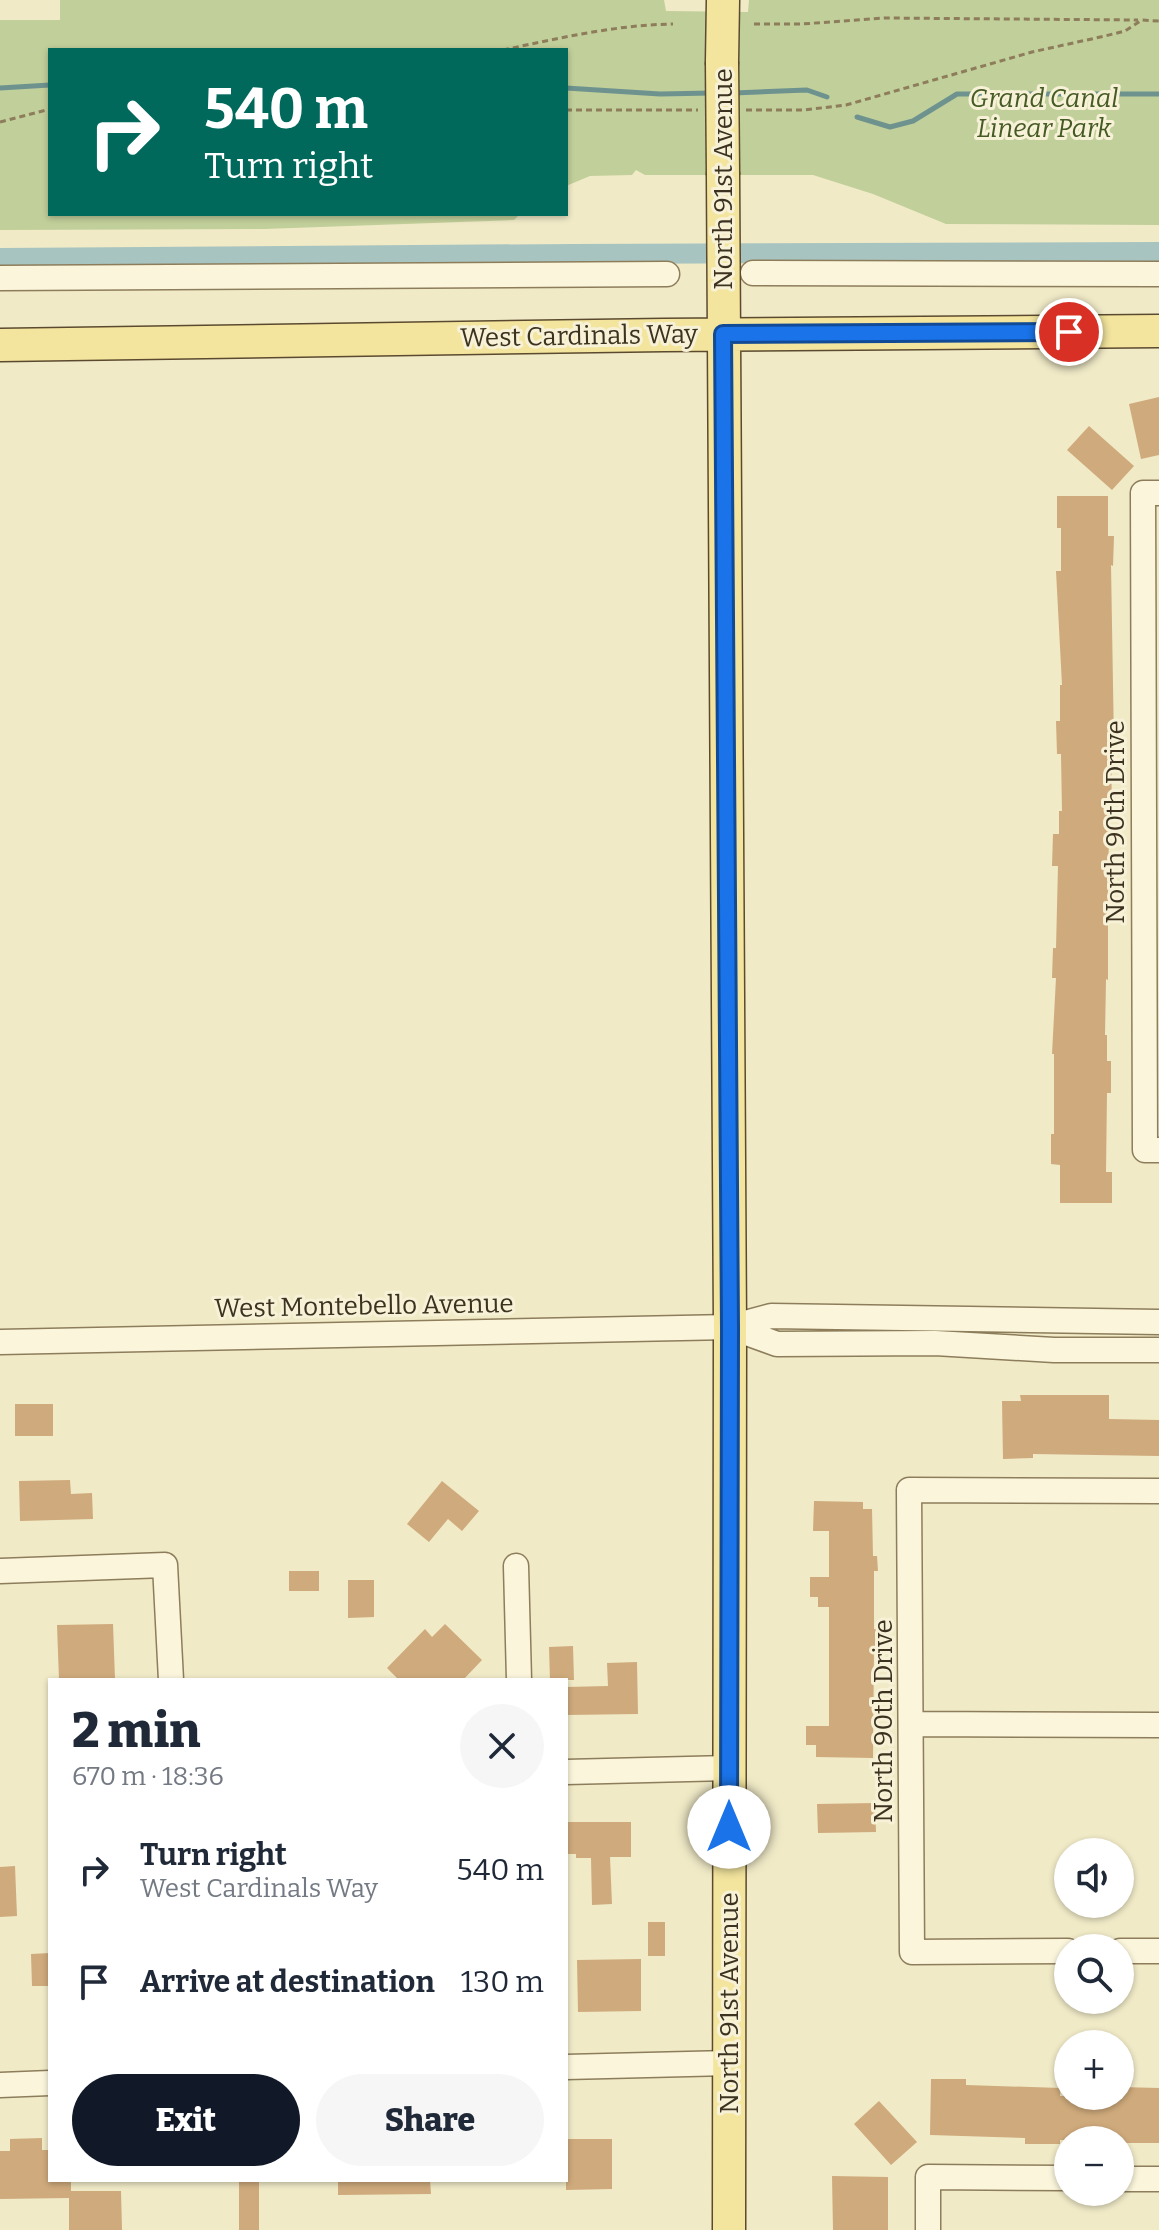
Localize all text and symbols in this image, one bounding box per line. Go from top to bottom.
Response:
street label: North 91st Avenue [708,68,739,290]
text: 540 m [204,76,368,143]
icon: right [72,80,176,184]
park label: Grand Canal Linear Park [970,83,1118,144]
text: Turn right [204,144,373,188]
pin [1035,298,1103,366]
icon: arrive [1047,310,1091,354]
street label: West Cardinals Way [460,318,698,354]
street label: North 90th Drive [1100,720,1131,924]
street label: West Montebello Avenue [214,1288,514,1324]
street label: North 90th Drive [868,1619,899,1823]
text: 2 min [72,1702,200,1760]
button: close [460,1704,544,1788]
text: 670 m · 18:36 [72,1761,224,1792]
position arrow [687,1785,771,1869]
text: Turn right [140,1837,287,1873]
map controls [1054,1838,1134,2206]
button: sound [1054,1838,1134,1918]
icon: right [72,1848,116,1892]
text: 540 m [457,1852,544,1888]
text: West Cardinals Way [140,1873,378,1904]
street label: North 91st Avenue [714,1892,745,2114]
button: search [1054,1934,1134,2014]
icon: arrive [72,1960,116,2004]
text: Arrive at destination [140,1964,435,2000]
text: 130 m [461,1964,544,2000]
button: + [1054,2030,1134,2110]
button: Exit [72,2074,300,2166]
button: Share [316,2074,544,2166]
button: − [1054,2126,1134,2206]

